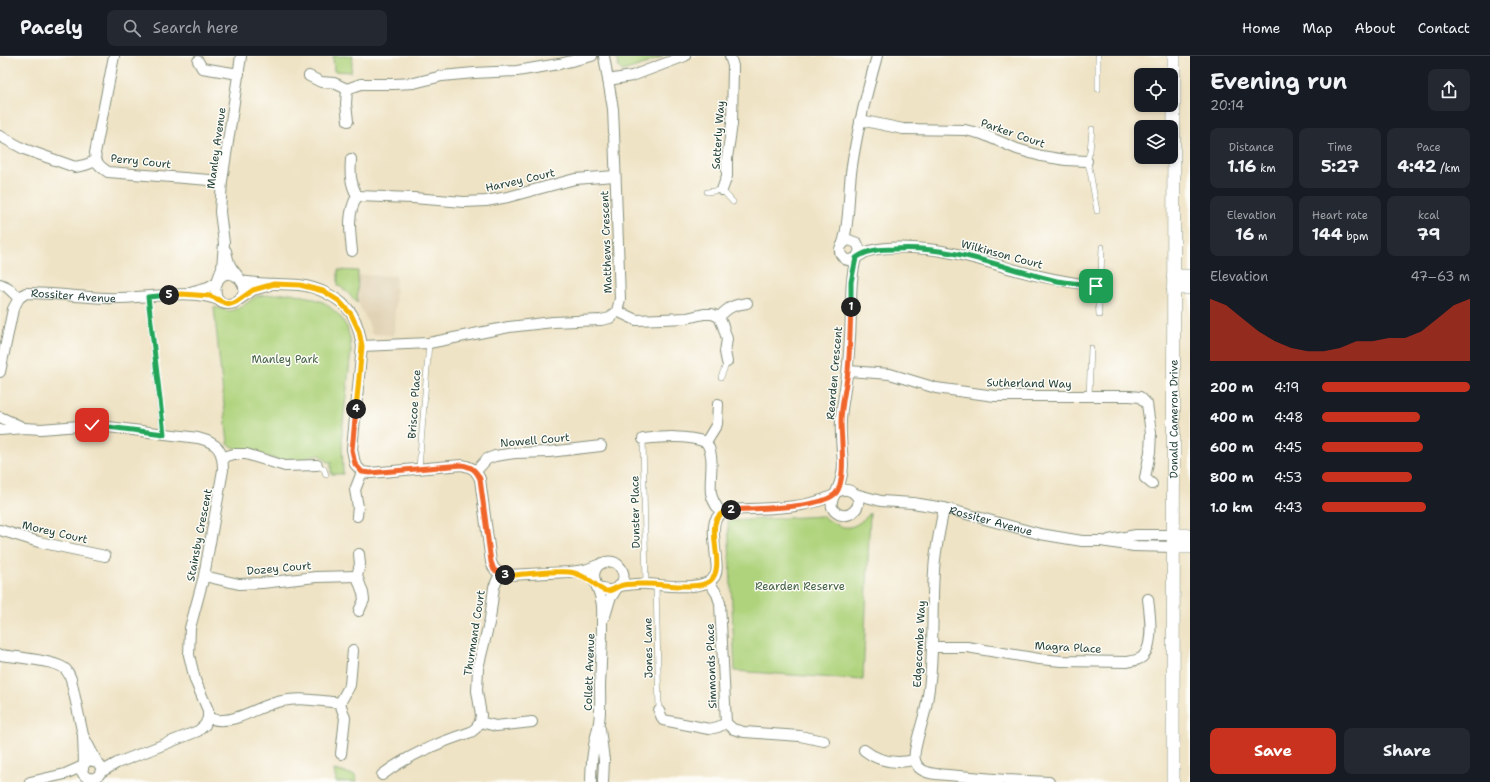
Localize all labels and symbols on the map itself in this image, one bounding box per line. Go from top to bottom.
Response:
street label: Satterly Way [709,100,728,170]
street label: Manley Avenue [203,106,230,190]
street label: Parker Court [979,115,1047,152]
street label: Perry Court [110,151,172,172]
street label: Harvey Court [484,165,556,196]
street label: Matthews Crescent [597,190,616,294]
street label: Wilkinson Court [959,236,1045,273]
pin [1079,269,1113,303]
pin: 5 [159,285,179,305]
street label: Rossiter Avenue [31,286,116,306]
pin: 1 [841,297,861,317]
street label: Rearden Crescent [823,326,846,420]
park label: Manley Park [251,352,319,367]
street label: Donald Cameron Drive [1166,360,1182,478]
street label: Briscoe Place [405,369,424,439]
street label: Sutherland Way [986,375,1072,392]
pin: 4 [346,399,366,419]
pin [75,408,109,442]
street label: Nowell Court [500,430,571,451]
street label: Dunster Place [627,475,644,549]
street label: Stainsby Crescent [183,487,216,583]
pin: 2 [721,500,741,520]
street label: Rossiter Avenue [948,503,1034,540]
street label: Morey Court [21,518,89,547]
street label: Dozey Court [246,558,312,579]
pin: 3 [495,565,515,585]
park label: Rearden Reserve [755,579,845,594]
street label: Thurmand Court [460,589,489,677]
street label: Edgecombe Way [910,600,929,688]
street label: Jones Lane [640,617,657,679]
street label: Simmonds Place [703,623,720,709]
street label: Collett Avenue [581,633,598,711]
street label: Magra Place [1034,638,1102,657]

